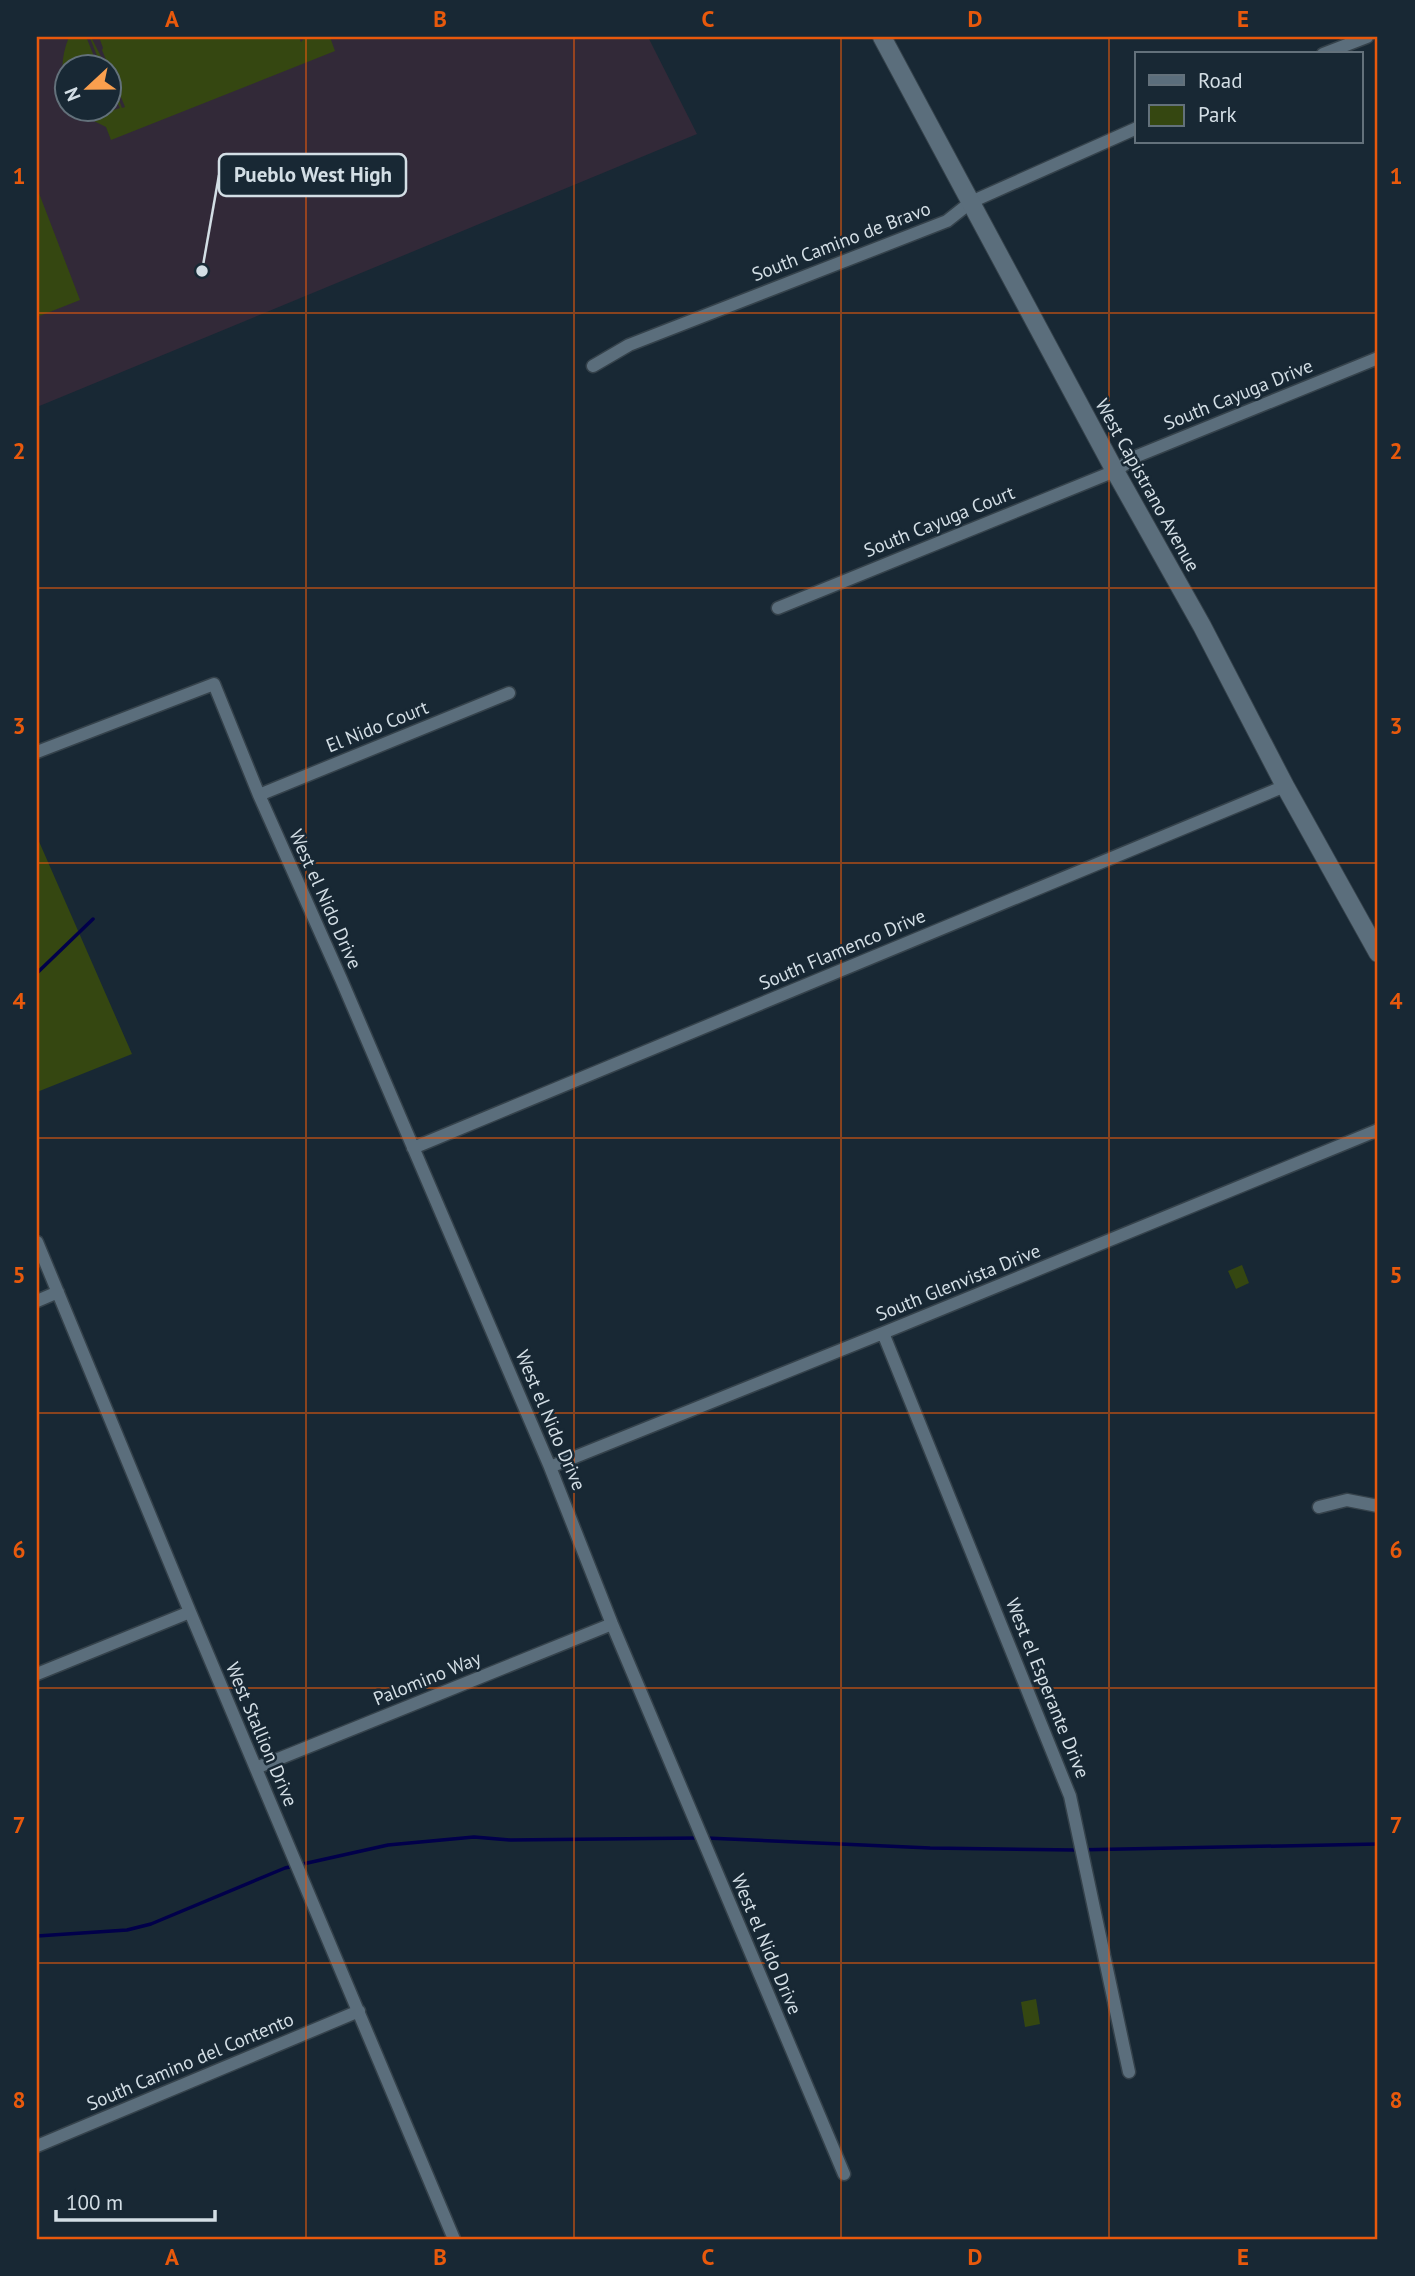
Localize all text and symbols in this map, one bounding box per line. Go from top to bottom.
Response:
text: A [165,4,179,33]
text: B [433,4,447,33]
text: C [702,4,715,33]
text: D [968,4,982,33]
text: E [1237,4,1249,33]
north arrow [52,52,122,122]
legend [1135,52,1362,144]
text: Road [1198,67,1242,94]
text: N [59,84,86,105]
text: Park [1198,101,1237,128]
callout: Pueblo West High [219,154,406,196]
text: 1 [12,161,26,190]
text: Pueblo West High [234,161,392,188]
text: 1 [1389,161,1403,190]
street label: South Camino de Bravo [748,196,934,286]
street label: South Cayuga Drive [1160,353,1316,435]
street label: West Capistrano Avenue [1090,394,1206,576]
text: 2 [12,436,26,465]
text: 2 [1389,436,1403,465]
street label: South Cayuga Court [860,480,1018,562]
street label: El Nido Court [322,694,432,757]
text: 3 [12,711,26,740]
text: 3 [1389,711,1403,740]
street label: West el Nido Drive [284,825,368,973]
street label: South Flamenco Drive [755,903,929,995]
text: 4 [12,986,26,1015]
text: 4 [1389,986,1403,1015]
street label: South Glenvista Drive [872,1238,1044,1326]
text: 5 [12,1260,26,1289]
text: 5 [1389,1260,1403,1289]
street label: West el Nido Drive [511,1346,591,1494]
text: 6 [12,1535,26,1564]
text: 6 [1389,1535,1403,1564]
street label: West el Esperante Drive [1001,1594,1095,1782]
street label: Palomino Way [370,1645,485,1711]
street label: West Stallion Drive [221,1658,303,1810]
text: 7 [12,1810,26,1839]
text: 7 [1389,1810,1403,1839]
street label: West el Nido Drive [727,1870,807,2018]
street label: South Camino del Contento [83,2006,297,2116]
text: 8 [12,2085,26,2114]
text: 8 [1389,2085,1403,2114]
scale bar [56,2178,215,2222]
text: 100 m [66,2189,123,2216]
text: A [165,2242,179,2271]
text: B [433,2242,447,2271]
text: C [702,2242,715,2271]
text: D [968,2242,982,2271]
text: E [1237,2242,1249,2271]

